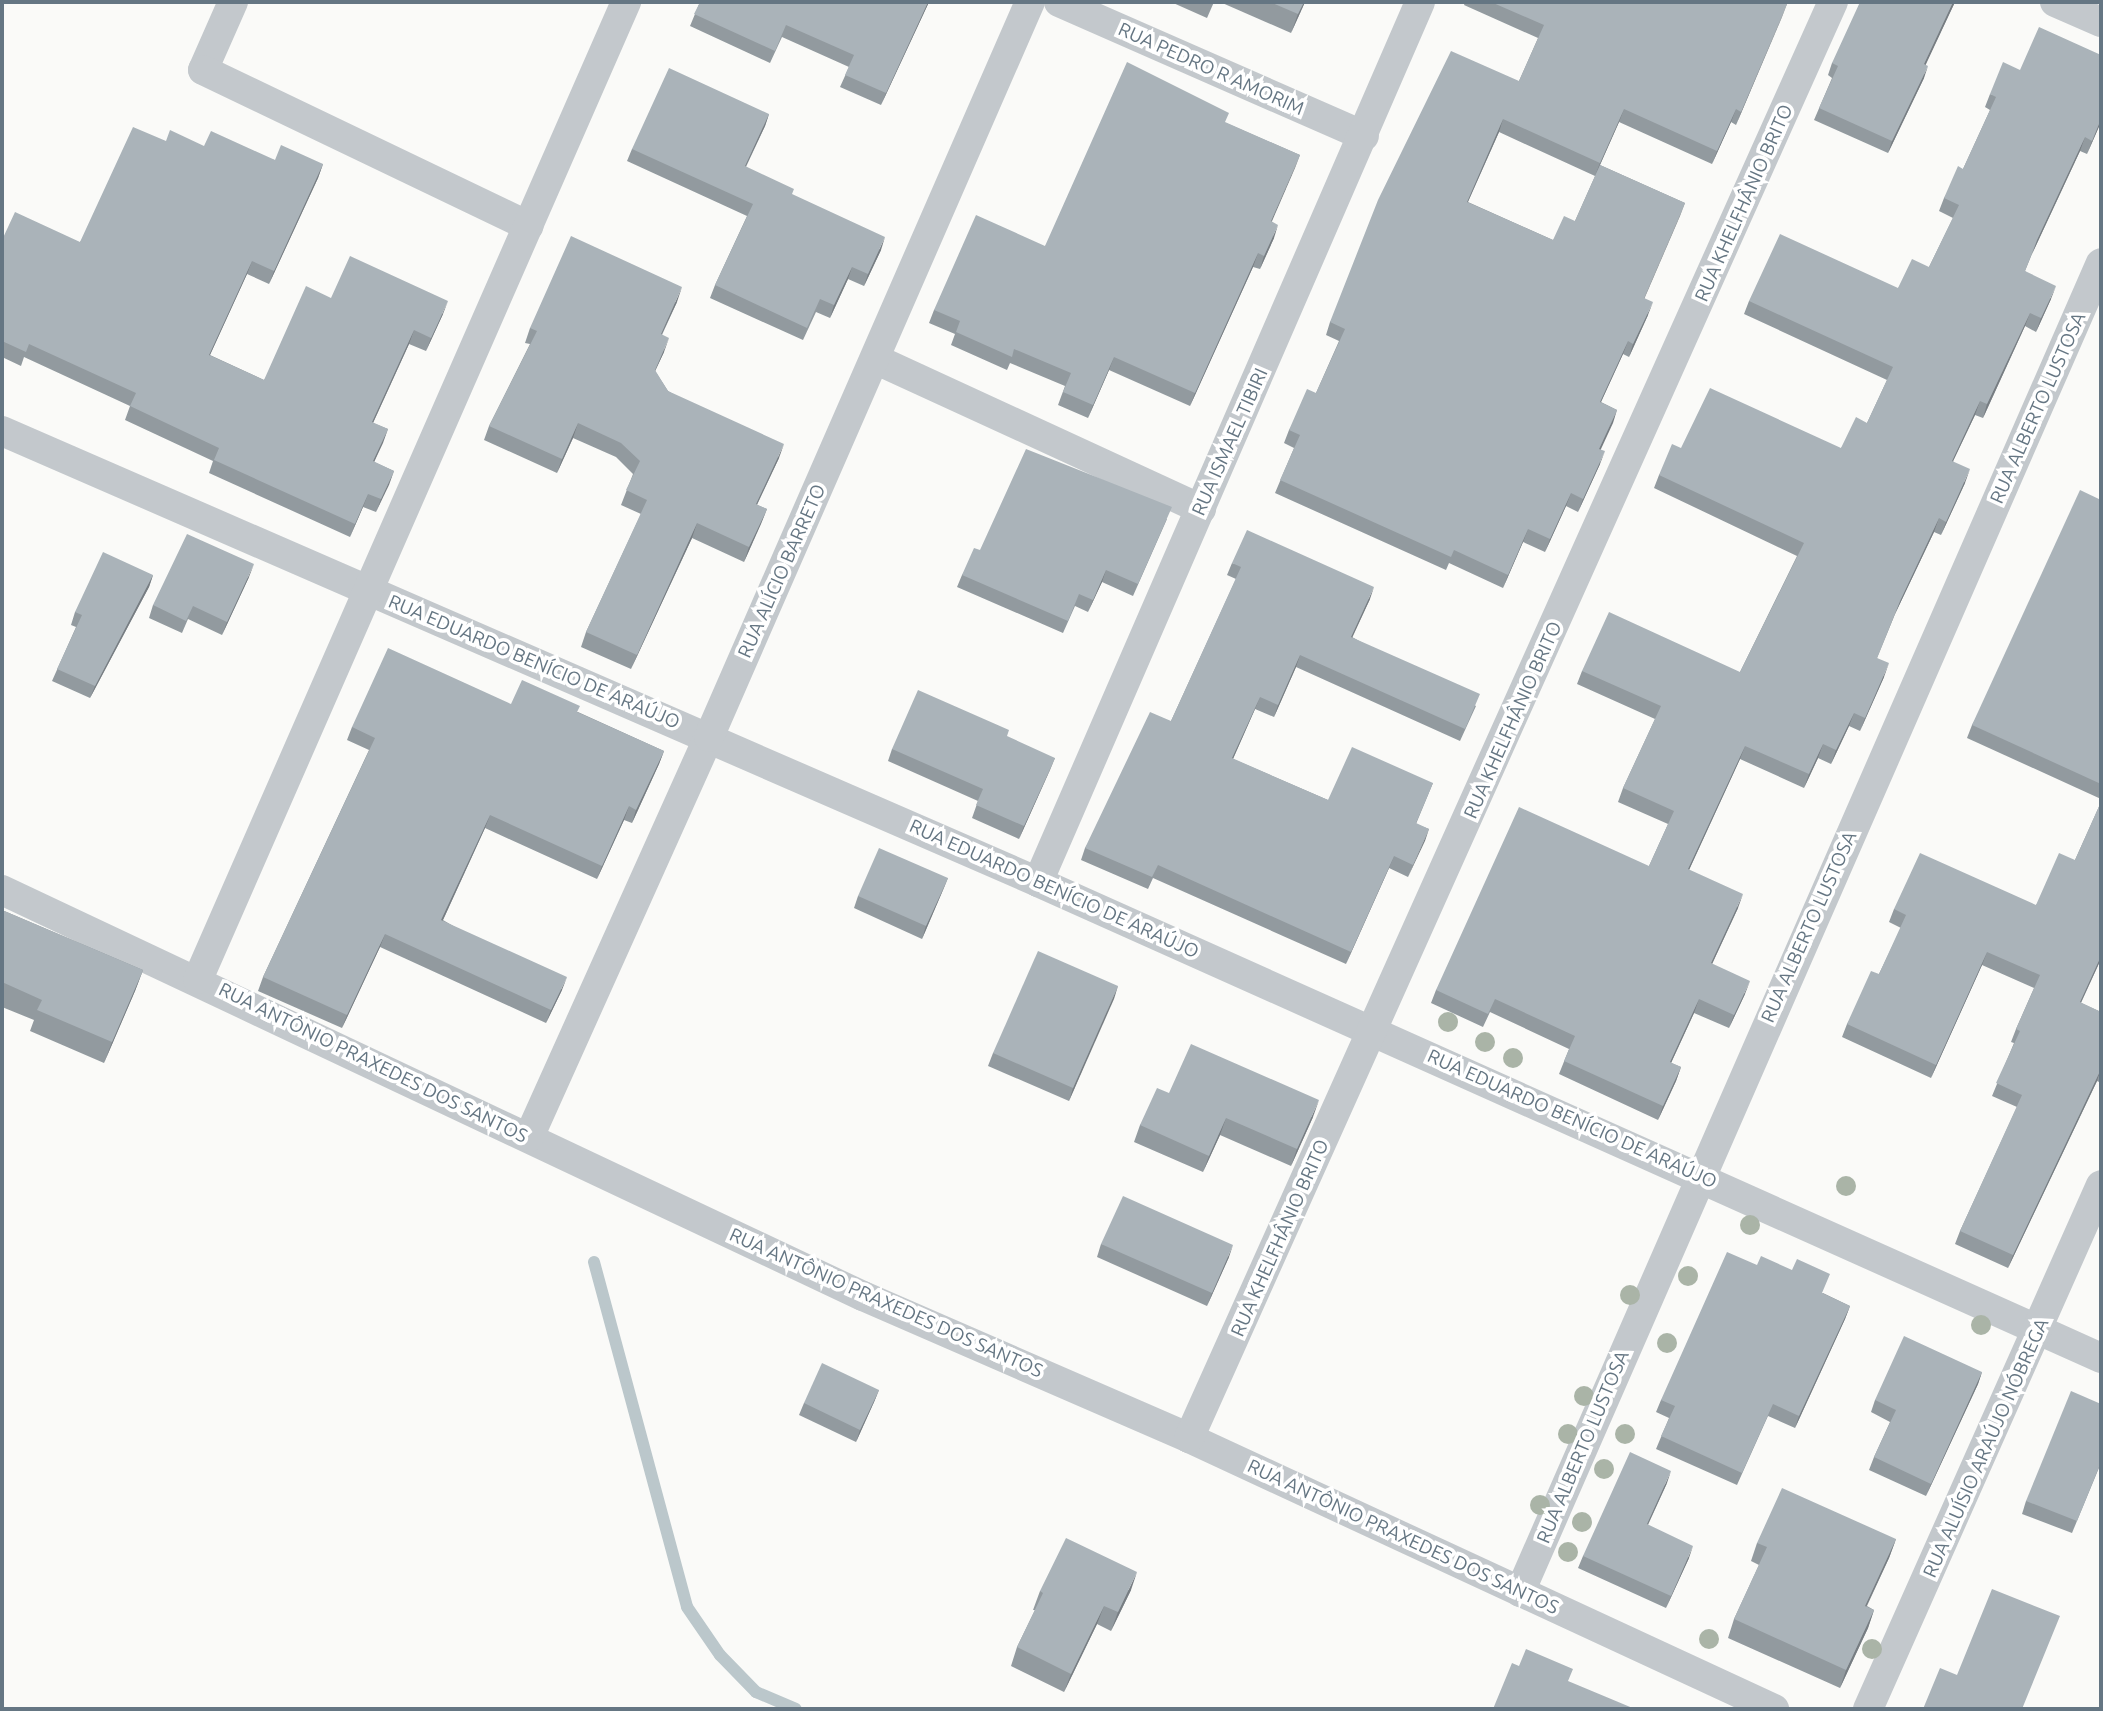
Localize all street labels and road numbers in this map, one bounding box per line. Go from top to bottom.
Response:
street label: RUA PEDRO R AMORIM [1115,18,1307,120]
street label: RUA KHELFHÂNIO BRITO [1690,101,1798,305]
street label: RUA ALBERTO LUSTOSA [1985,309,2091,507]
street label: RUA ISMAEL TIBIRI [1187,365,1273,519]
street label: RUA ALÍCIO BARRETO [733,481,831,661]
street label: RUA EDUARDO BENÍCIO DE ARAÚJO [385,590,683,734]
street label: RUA KHELFHÂNIO BRITO [1459,618,1567,822]
street label: RUA EDUARDO BENÍCIO DE ARAÚJO [906,815,1202,963]
street label: RUA ALBERTO LUSTOSA [1756,828,1862,1026]
street label: RUA ANTÔNIO PRAXEDES DOS SANTOS [215,978,531,1148]
street label: RUA EDUARDO BENÍCIO DE ARAÚJO [1424,1045,1720,1193]
street label: RUA KHELFHÂNIO BRITO [1226,1136,1334,1340]
street label: RUA ANTÔNIO PRAXEDES DOS SANTOS [726,1223,1046,1383]
street label: RUA ALUÍSIO ARAÚJO NÓBREGA [1918,1315,2054,1581]
street label: RUA ALBERTO LUSTOSA [1532,1347,1634,1547]
street label: RUA ANTÔNIO PRAXEDES DOS SANTOS [1244,1455,1562,1619]

